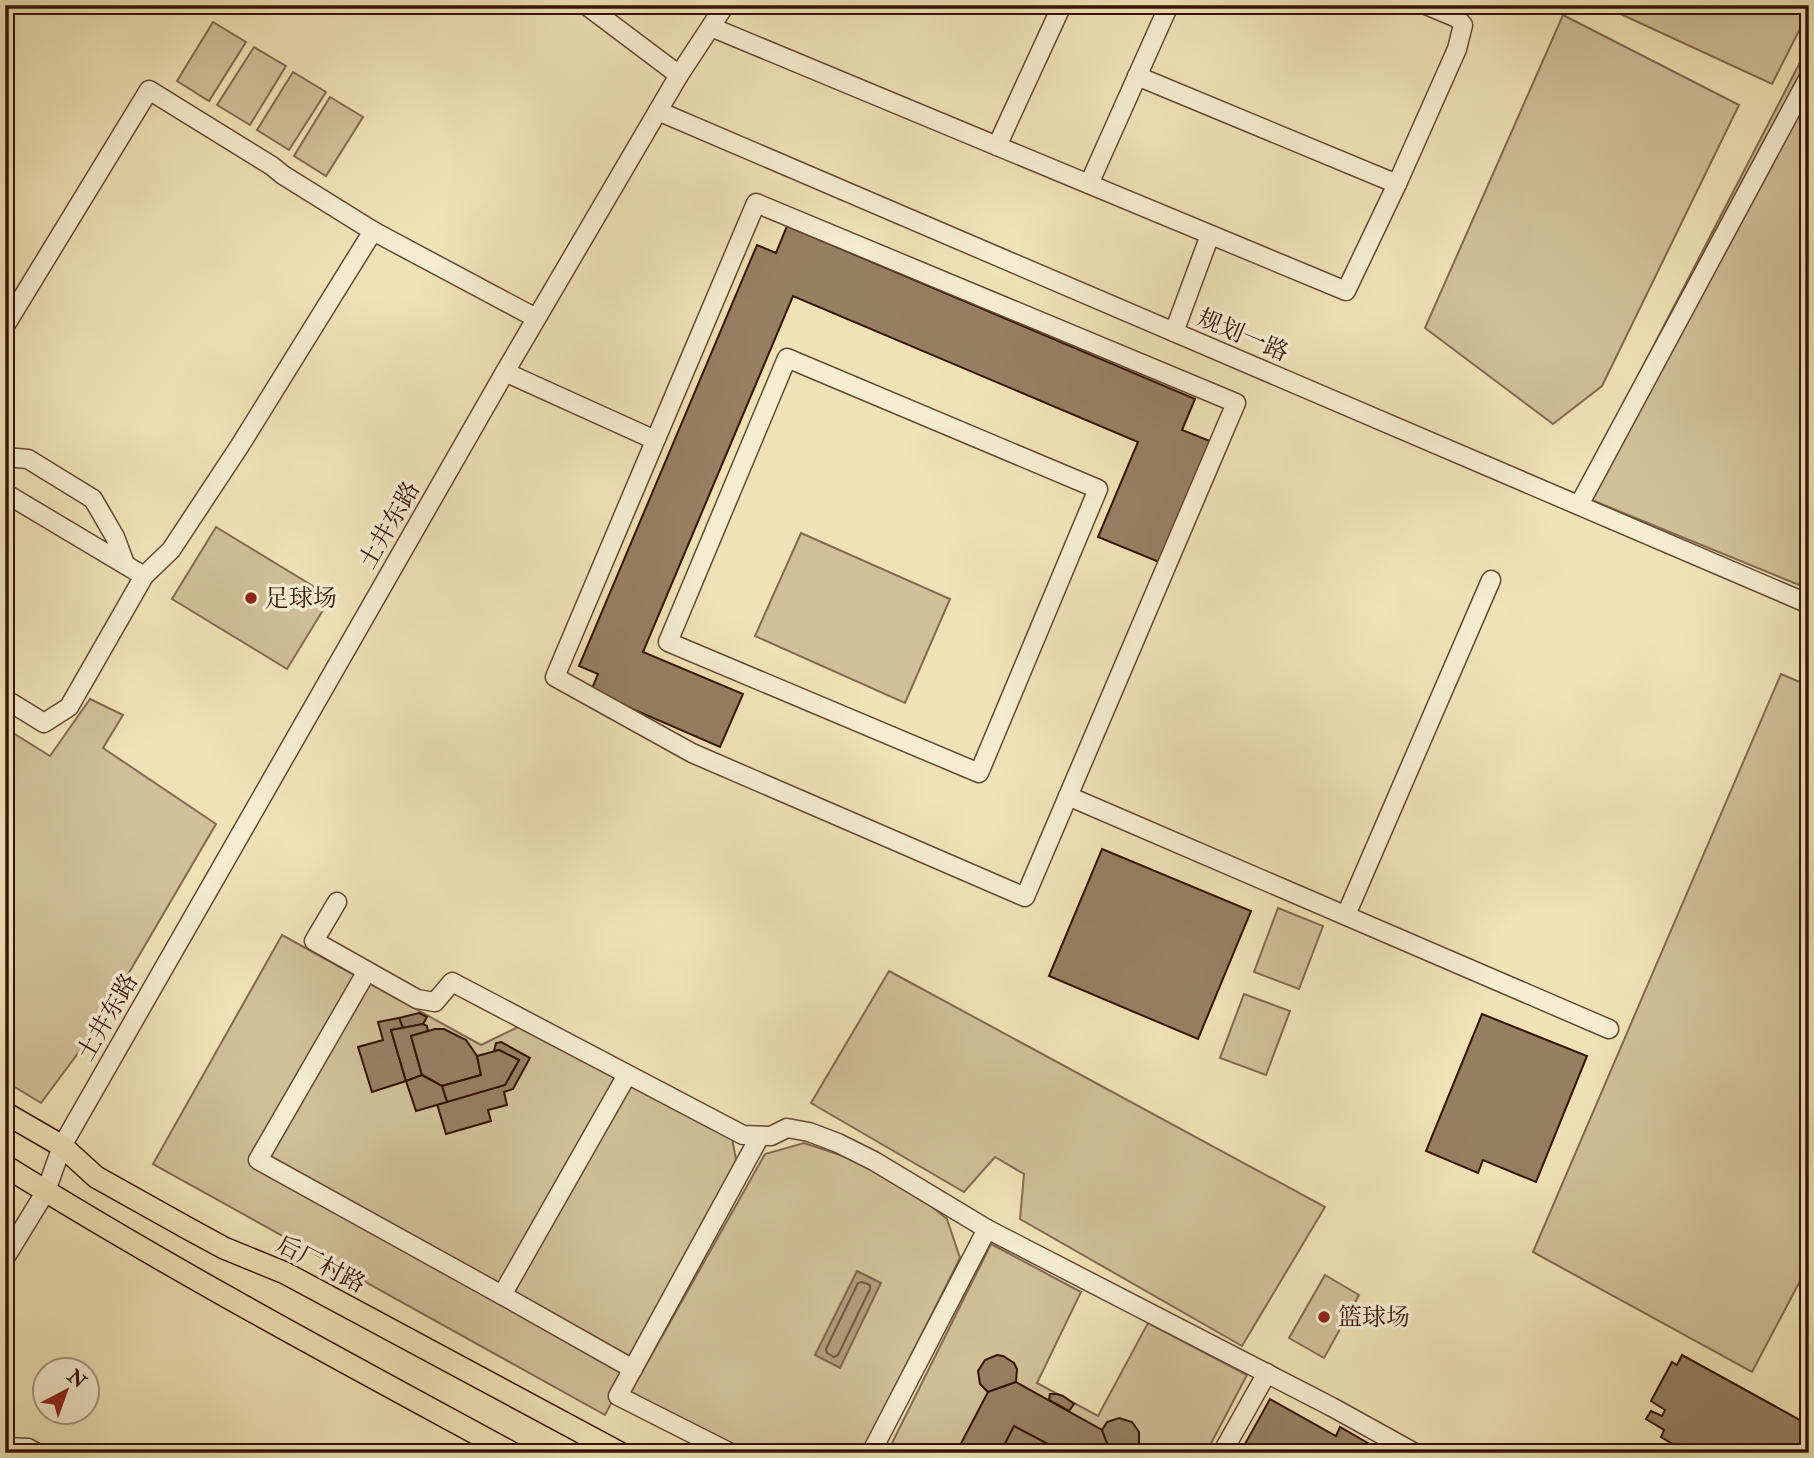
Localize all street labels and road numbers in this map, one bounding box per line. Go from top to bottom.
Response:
street label: 规划一路 [1193,302,1293,368]
street label: 土井东路 [352,476,427,575]
street label: 土井东路 [70,968,145,1067]
street label: 后厂村路 [271,1229,371,1300]

